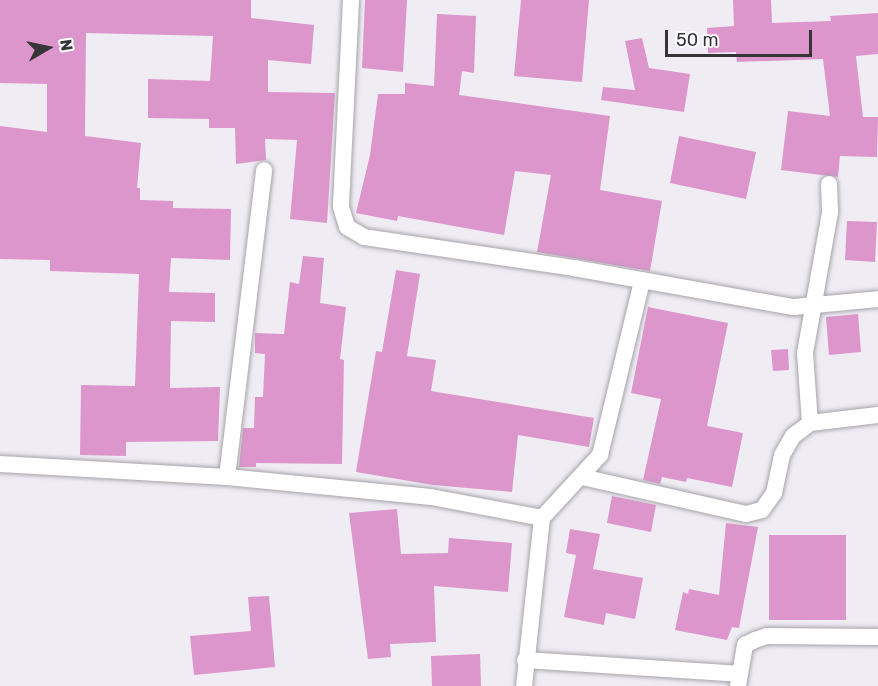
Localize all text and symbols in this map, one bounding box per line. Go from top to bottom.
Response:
north arrow [18,18,78,78]
scale bar [668,18,815,56]
text: 50 m [676,29,719,51]
text: N [56,38,77,52]

